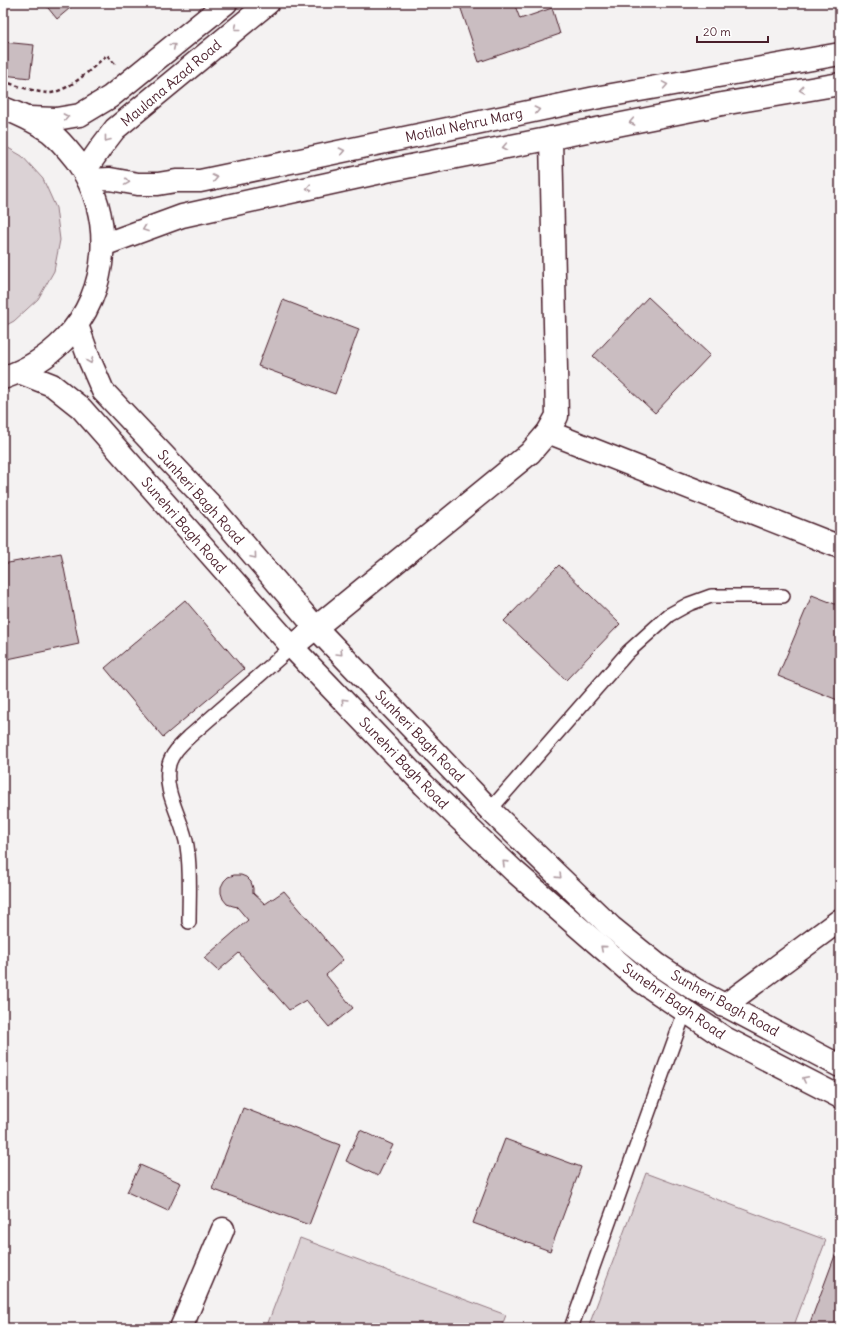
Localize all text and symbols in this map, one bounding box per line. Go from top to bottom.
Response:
scale bar [697,18,768,44]
one-way arrow [235,23,242,30]
text: 20 m [703,24,731,39]
street label: Maulana Azad Road [117,36,225,130]
one-way arrow [168,44,176,51]
one-way arrow [662,82,668,90]
one-way arrow [798,86,805,94]
street label: Motilal Nehru Marg [404,104,524,146]
one-way arrow [534,106,541,115]
one-way arrow [63,114,69,122]
one-way arrow [629,117,636,125]
one-way arrow [104,135,111,142]
one-way arrow [502,143,508,151]
one-way arrow [339,148,345,156]
one-way arrow [211,175,218,183]
one-way arrow [124,177,130,186]
one-way arrow [306,184,312,192]
one-way arrow [142,225,149,233]
one-way arrow [86,358,94,365]
street label: Sunheri Bagh Road [154,446,248,548]
street label: Sunehri Bagh Road [138,473,230,577]
one-way arrow [249,552,256,559]
one-way arrow [336,648,343,656]
street label: Sunheri Bagh Road [371,686,469,786]
one-way arrow [341,698,349,706]
street label: Sunehri Bagh Road [355,713,453,813]
one-way arrow [502,860,510,868]
one-way arrow [554,871,562,879]
one-way arrow [600,945,608,953]
street label: Sunehri Bagh Road [619,959,729,1043]
street label: Sunheri Bagh Road [668,966,782,1040]
one-way arrow [802,1076,810,1084]

